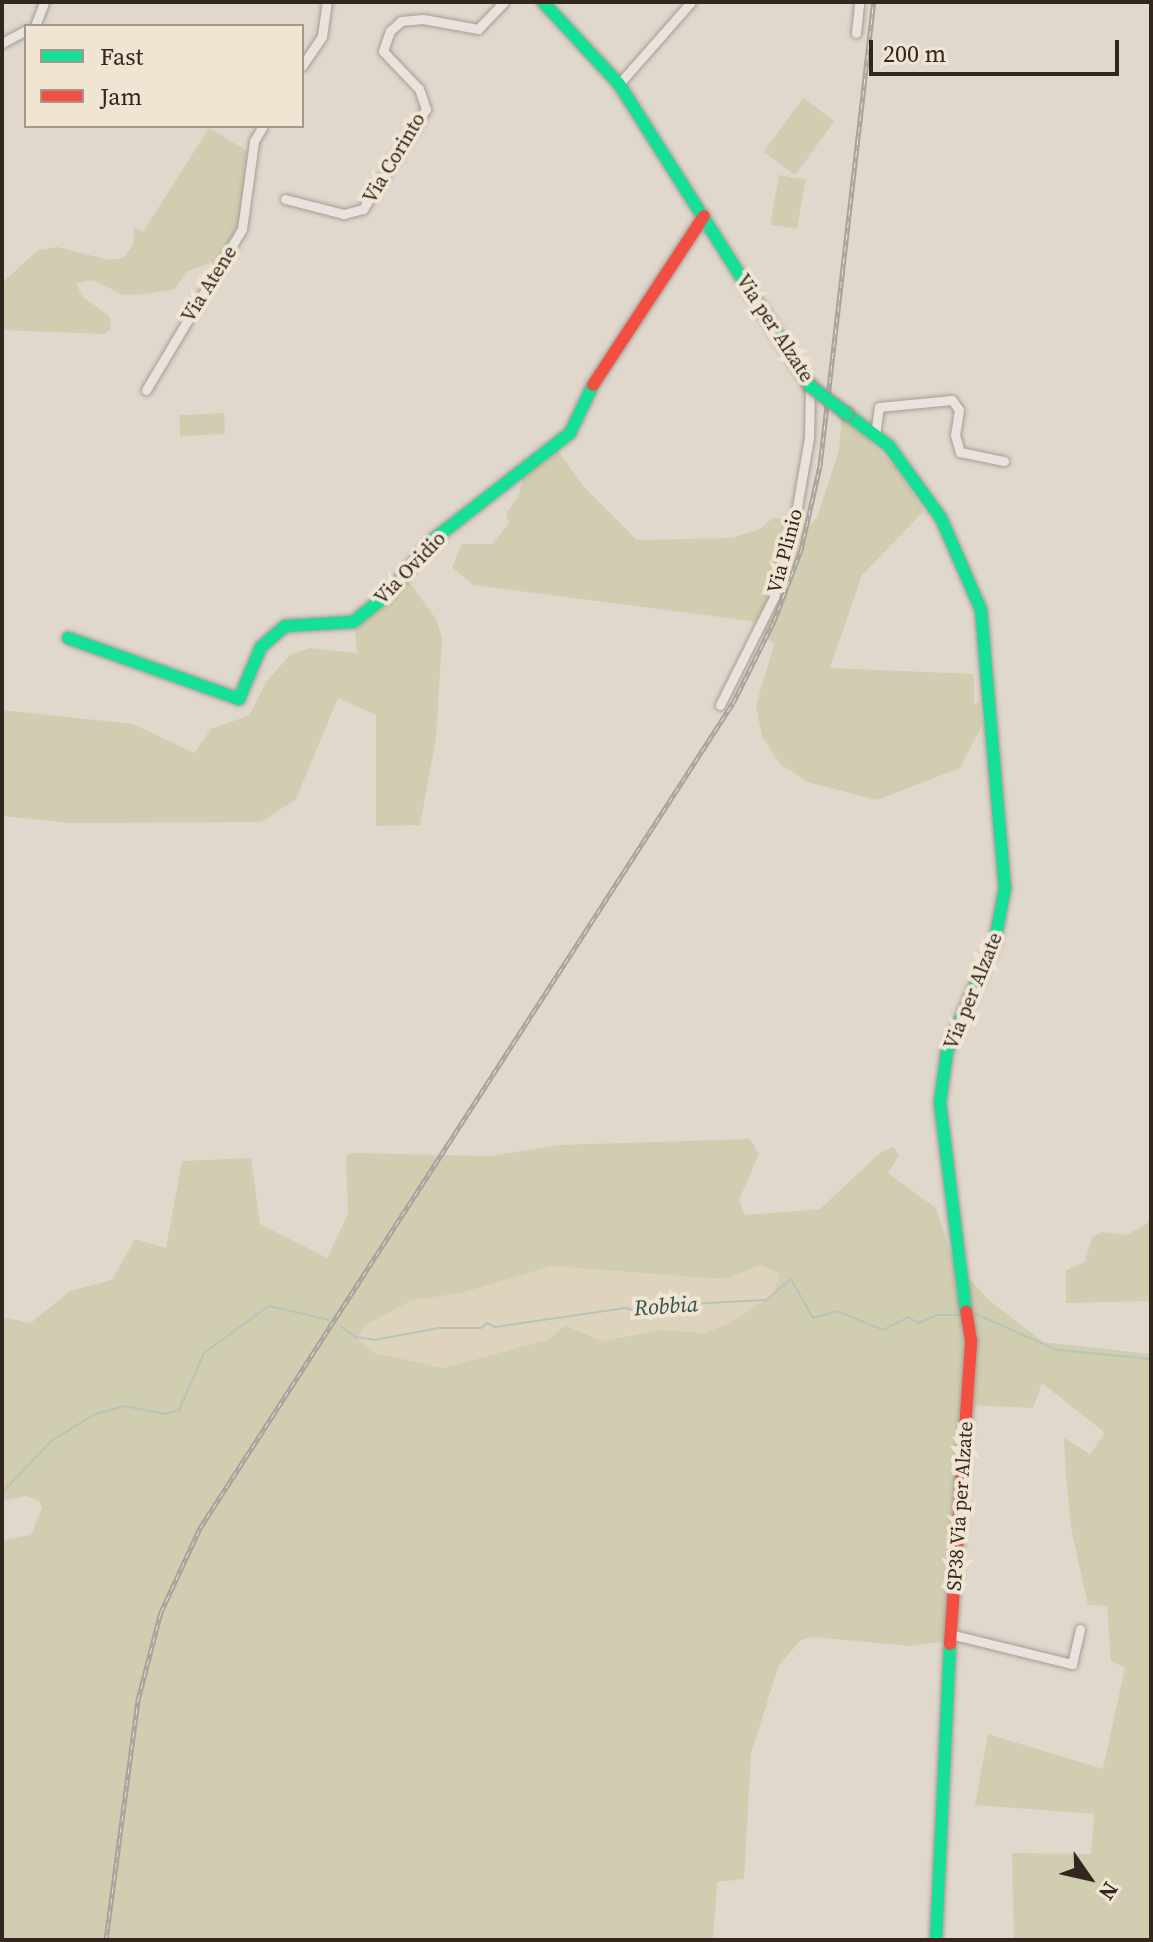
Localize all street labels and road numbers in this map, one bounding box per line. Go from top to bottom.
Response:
street label: Via Corinto [358,108,430,208]
street label: Via Atene [176,241,242,327]
street label: Via per Alzate [731,270,819,386]
street label: Via Plinio [762,506,808,596]
street label: Via Ovidio [369,527,451,609]
street label: Via per Alzate [939,929,1007,1053]
street label: SP38 Via per Alzate [942,1420,978,1592]

